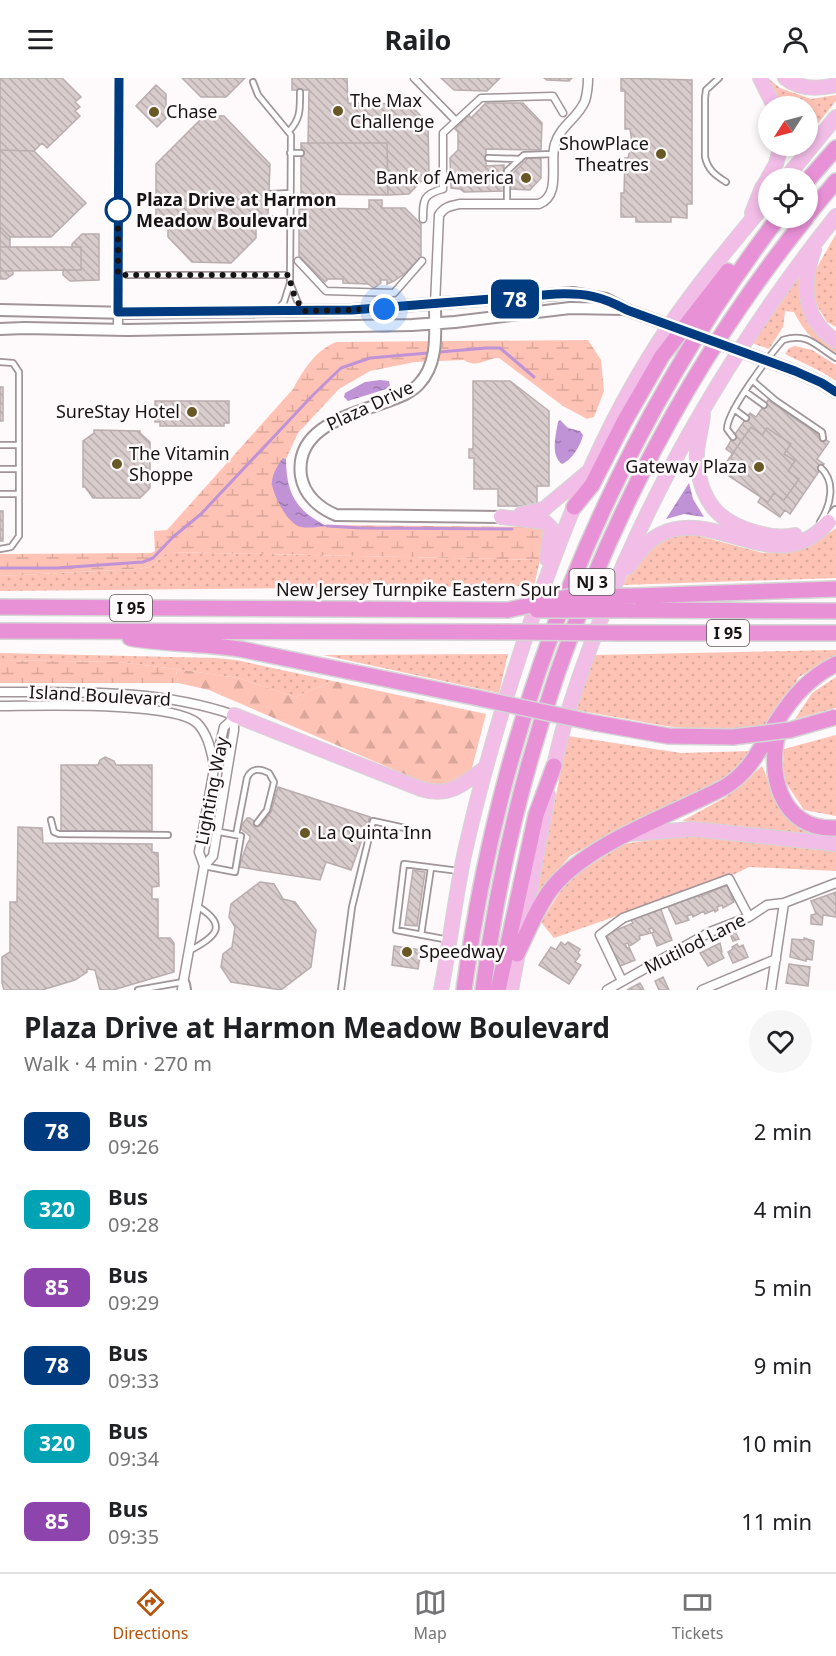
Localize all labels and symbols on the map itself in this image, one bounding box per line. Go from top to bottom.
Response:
place label: The Max Challenge [350,88,434,133]
north arrow [758,96,818,156]
place label: Chase [166,99,217,123]
marker: The Max Challenge [331,104,345,118]
marker: Chase [147,105,161,119]
place label: ShowPlace Theatres [559,131,649,176]
marker: ShowPlace Theatres [654,147,668,161]
place label: Bank of America [376,165,514,189]
marker: Bank of America [519,171,533,185]
place label: Plaza Drive at Harmon Meadow Boulevard [136,187,336,232]
marker: Plaza Drive at Harmon Meadow Boulevard [105,197,131,223]
line badge: 78 [488,280,542,318]
your location [369,294,399,324]
street label: Plaza Drive [322,374,417,436]
place label: SureStay Hotel [56,399,180,423]
marker: SureStay Hotel [185,405,199,419]
place label: The Vitamin Shoppe [129,441,230,486]
place label: Gateway Plaza [625,454,747,478]
marker: The Vitamin Shoppe [110,457,124,471]
marker: Gateway Plaza [752,460,766,474]
road number: NJ 3 [570,569,614,595]
street label: New Jersey Turnpike Eastern Spur [276,577,561,601]
road number: I 95 [110,595,152,621]
road number: I 95 [707,620,749,646]
street label: Island Boulevard [29,679,172,711]
street label: Lighting Way [189,734,233,847]
place label: La Quinta Inn [317,820,432,844]
marker: La Quinta Inn [298,826,312,840]
street label: Mutilod Lane [640,907,749,979]
place label: Speedway [419,939,506,963]
marker: Speedway [400,945,414,959]

